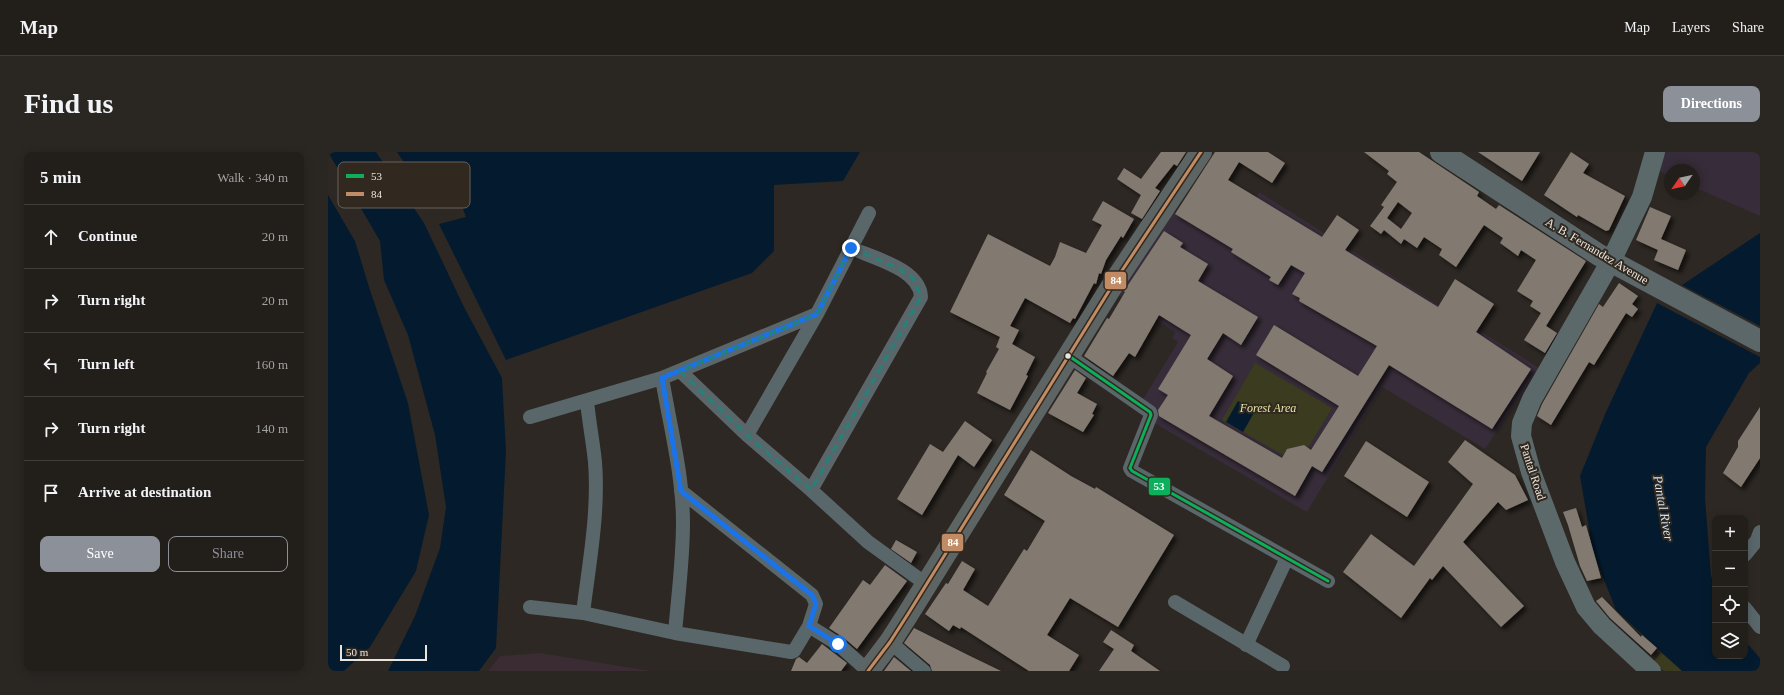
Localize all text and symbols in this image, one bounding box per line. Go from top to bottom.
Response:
text: Map [20,17,58,38]
text: Map [1624,20,1650,35]
text: Layers [1672,20,1710,35]
text: Share [1732,20,1764,35]
button: Directions [1663,86,1760,122]
text: Find us [24,88,114,119]
legend [338,162,470,208]
north arrow [1664,164,1700,200]
text: 5 min [40,168,81,187]
text: Walk · 340 m [217,170,288,185]
text: 53 [371,170,383,182]
text: 84 [371,188,383,200]
street label: A. B. Fernandez Avenue [1543,215,1651,287]
icon: ahead [40,226,62,248]
text: Continue [78,228,137,244]
text: 20 m [262,229,288,244]
route end [842,239,860,257]
line badge: 84 [1104,271,1127,290]
text: 84 [1111,274,1122,286]
icon: right [40,290,62,312]
text: Turn right [78,292,145,308]
text: 20 m [262,293,288,308]
unlabelled marker [1063,351,1073,361]
icon: left [40,354,62,376]
text: Turn left [78,356,135,372]
text: 160 m [255,357,288,372]
park label: Forest Area [1239,401,1296,415]
icon: right [40,418,62,440]
text: Turn right [78,420,145,436]
text: 140 m [255,421,288,436]
street label: Pantal Road [1517,442,1549,502]
water label: Pantal River [1650,473,1677,543]
line badge: 53 [1148,477,1171,496]
text: 53 [1154,480,1165,492]
icon: arrive [40,482,62,504]
text: Arrive at destination [78,484,211,500]
map controls [1712,515,1748,659]
button: + [1712,515,1748,551]
line badge: 84 [941,533,964,552]
button: Save [40,536,160,572]
button: Share [168,536,288,572]
text: 84 [948,536,959,548]
button: − [1712,551,1748,587]
button: locate [1712,587,1748,623]
button: layers [1712,623,1748,659]
route start [829,635,847,653]
scale bar [340,643,427,662]
text: 50 m [346,646,368,658]

